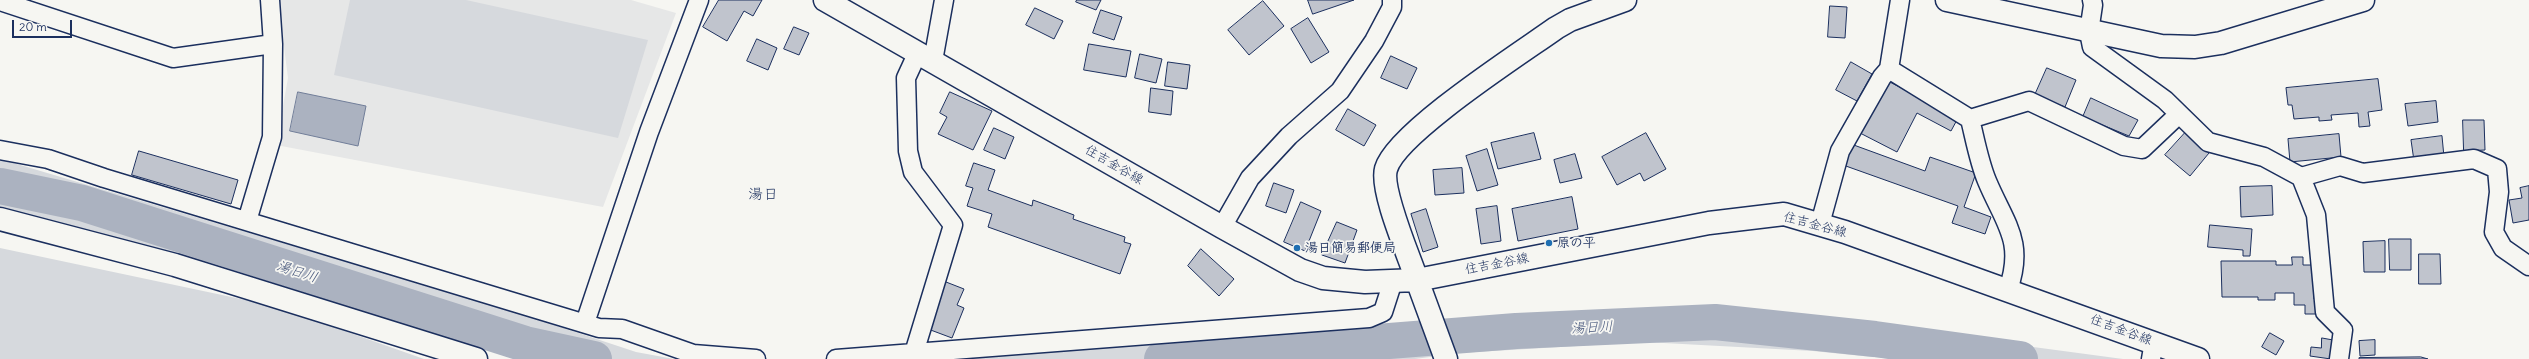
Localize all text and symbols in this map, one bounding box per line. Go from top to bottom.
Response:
scale bar [14,12,74,38]
text: 20 m [19,19,47,34]
street label: 住吉金谷線 [1082,142,1146,188]
district label: 湯日 [748,186,778,204]
street label: 住吉金谷線 [1782,209,1848,241]
place label: 原の平 [1557,235,1596,251]
marker: 原の平 [1544,238,1554,248]
place label: 湯日簡易郵便局 [1305,240,1396,256]
marker: 湯日簡易郵便局 [1292,243,1302,253]
street label: 住吉金谷線 [1464,250,1530,278]
water label: 湯日川 [274,258,320,286]
street label: 住吉金谷線 [2088,312,2154,348]
water label: 湯日川 [1571,319,1613,337]

